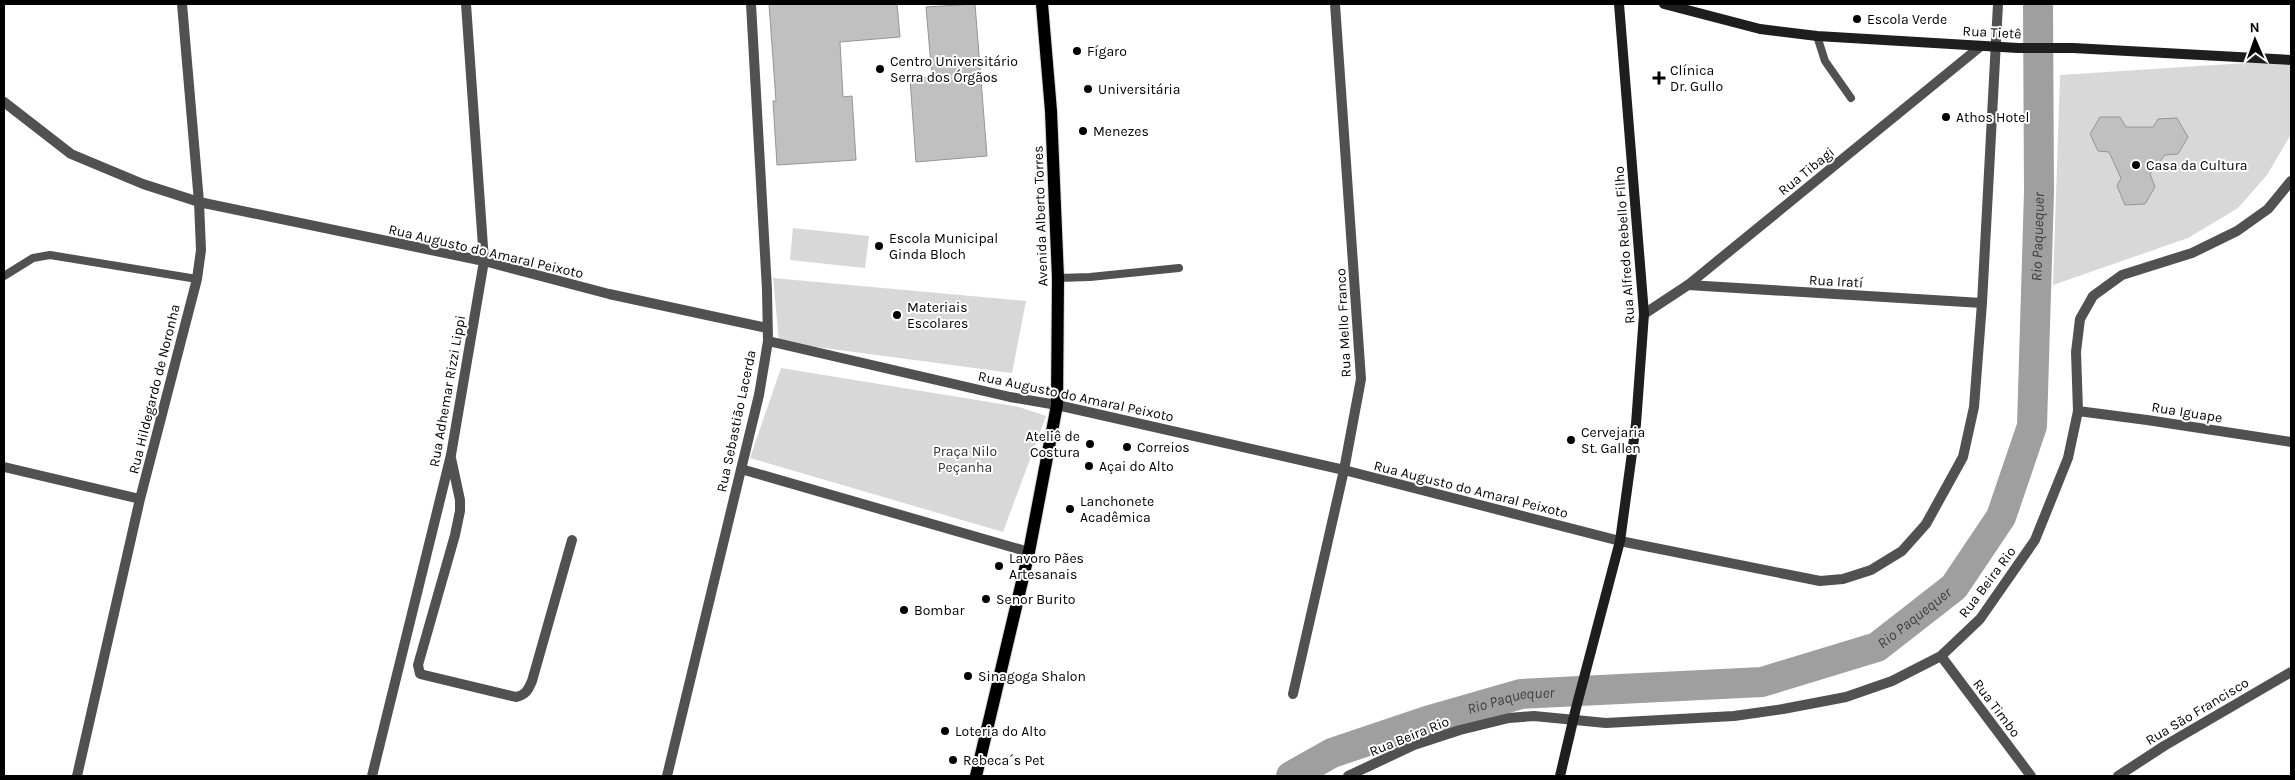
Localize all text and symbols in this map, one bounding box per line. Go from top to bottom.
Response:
place label: Escola Verde [1867,11,1947,28]
marker: Escola Verde [1851,13,1863,25]
north arrow [2230,15,2280,65]
text: N [2249,19,2260,36]
street label: Rua Tietê [1962,22,2022,43]
place label: Fígaro [1087,43,1127,60]
marker: Fígaro [1071,45,1083,57]
place label: Centro Universitário Serra dos Órgãos [890,53,1018,86]
place label: Clínica Dr. Gullo [1670,62,1723,95]
marker: Centro Universitário Serra dos Órgãos [874,63,886,75]
marker: Clínica Dr. Gullo [1652,71,1666,85]
place label: Universitária [1098,81,1181,98]
marker: Universitária [1082,83,1094,95]
place label: Athos Hotel [1956,109,2029,126]
marker: Athos Hotel [1940,111,1952,123]
place label: Menezes [1093,123,1149,140]
marker: Menezes [1077,125,1089,137]
street label: Rua Tibagi [1775,144,1838,199]
street label: Avenida Alberto Torres [1030,145,1051,287]
place label: Casa da Cultura [2146,157,2248,174]
marker: Casa da Cultura [2130,159,2142,171]
street label: Rua Alfredo Rebello Filho [1611,166,1638,324]
water label: Rio Paquequer [2027,191,2048,282]
street label: Rua Augusto do Amaral Peixoto [387,221,585,282]
place label: Escola Municipal Ginda Bloch [889,230,998,263]
marker: Escola Municipal Ginda Bloch [873,240,885,252]
street label: Rua Mello Franco [1332,268,1355,378]
street label: Rua Iratí [1808,272,1864,291]
place label: Materiais Escolares [907,299,968,332]
street label: Rua Hildegardo de Noronha [125,302,184,476]
marker: Materiais Escolares [891,309,903,321]
street label: Rua Adhemar Rizzi Lippi [426,314,469,468]
street label: Rua Sebastião Lacerda [713,348,760,494]
street label: Rua Augusto do Amaral Peixoto [977,367,1175,426]
street label: Rua Iguape [2150,399,2224,426]
place label: Cervejaria St. Gallen [1581,424,1645,457]
place label: Ateliê de Costura [1025,428,1080,461]
marker: Cervejaria St. Gallen [1565,434,1577,446]
marker: Ateliê de Costura [1084,438,1096,450]
place label: Correios [1137,439,1190,456]
marker: Correios [1121,441,1133,453]
park label: Praça Nilo Peçanha [933,443,997,476]
street label: Rua Augusto do Amaral Peixoto [1372,457,1570,522]
place label: Açai do Alto [1099,458,1174,475]
marker: Açai do Alto [1083,460,1095,472]
place label: Lanchonete Acadêmica [1080,493,1154,526]
marker: Lanchonete Acadêmica [1064,503,1076,515]
street label: Rua Beira Rio [1955,543,2020,621]
place label: Lavoro Pães Artesanais [1009,550,1084,583]
marker: Lavoro Pães Artesanais [993,560,1005,572]
water label: Rio Paquequer [1874,583,1956,652]
place label: Senor Burito [996,591,1075,608]
marker: Senor Burito [980,593,992,605]
place label: Bombar [914,602,965,619]
marker: Bombar [898,604,910,616]
place label: Sinagoga Shalon [978,668,1086,685]
marker: Sinagoga Shalon [962,670,974,682]
street label: Rua São Francisco [2143,674,2252,749]
street label: Rua Timbo [1969,676,2024,741]
water label: Rio Paquequer [1465,683,1556,718]
street label: Rua Beira Rio [1367,713,1452,760]
place label: Loteria do Alto [955,723,1046,740]
marker: Loteria do Alto [939,725,951,737]
place label: Rebeca´s Pet [963,752,1045,769]
marker: Rebeca´s Pet [947,754,959,766]

